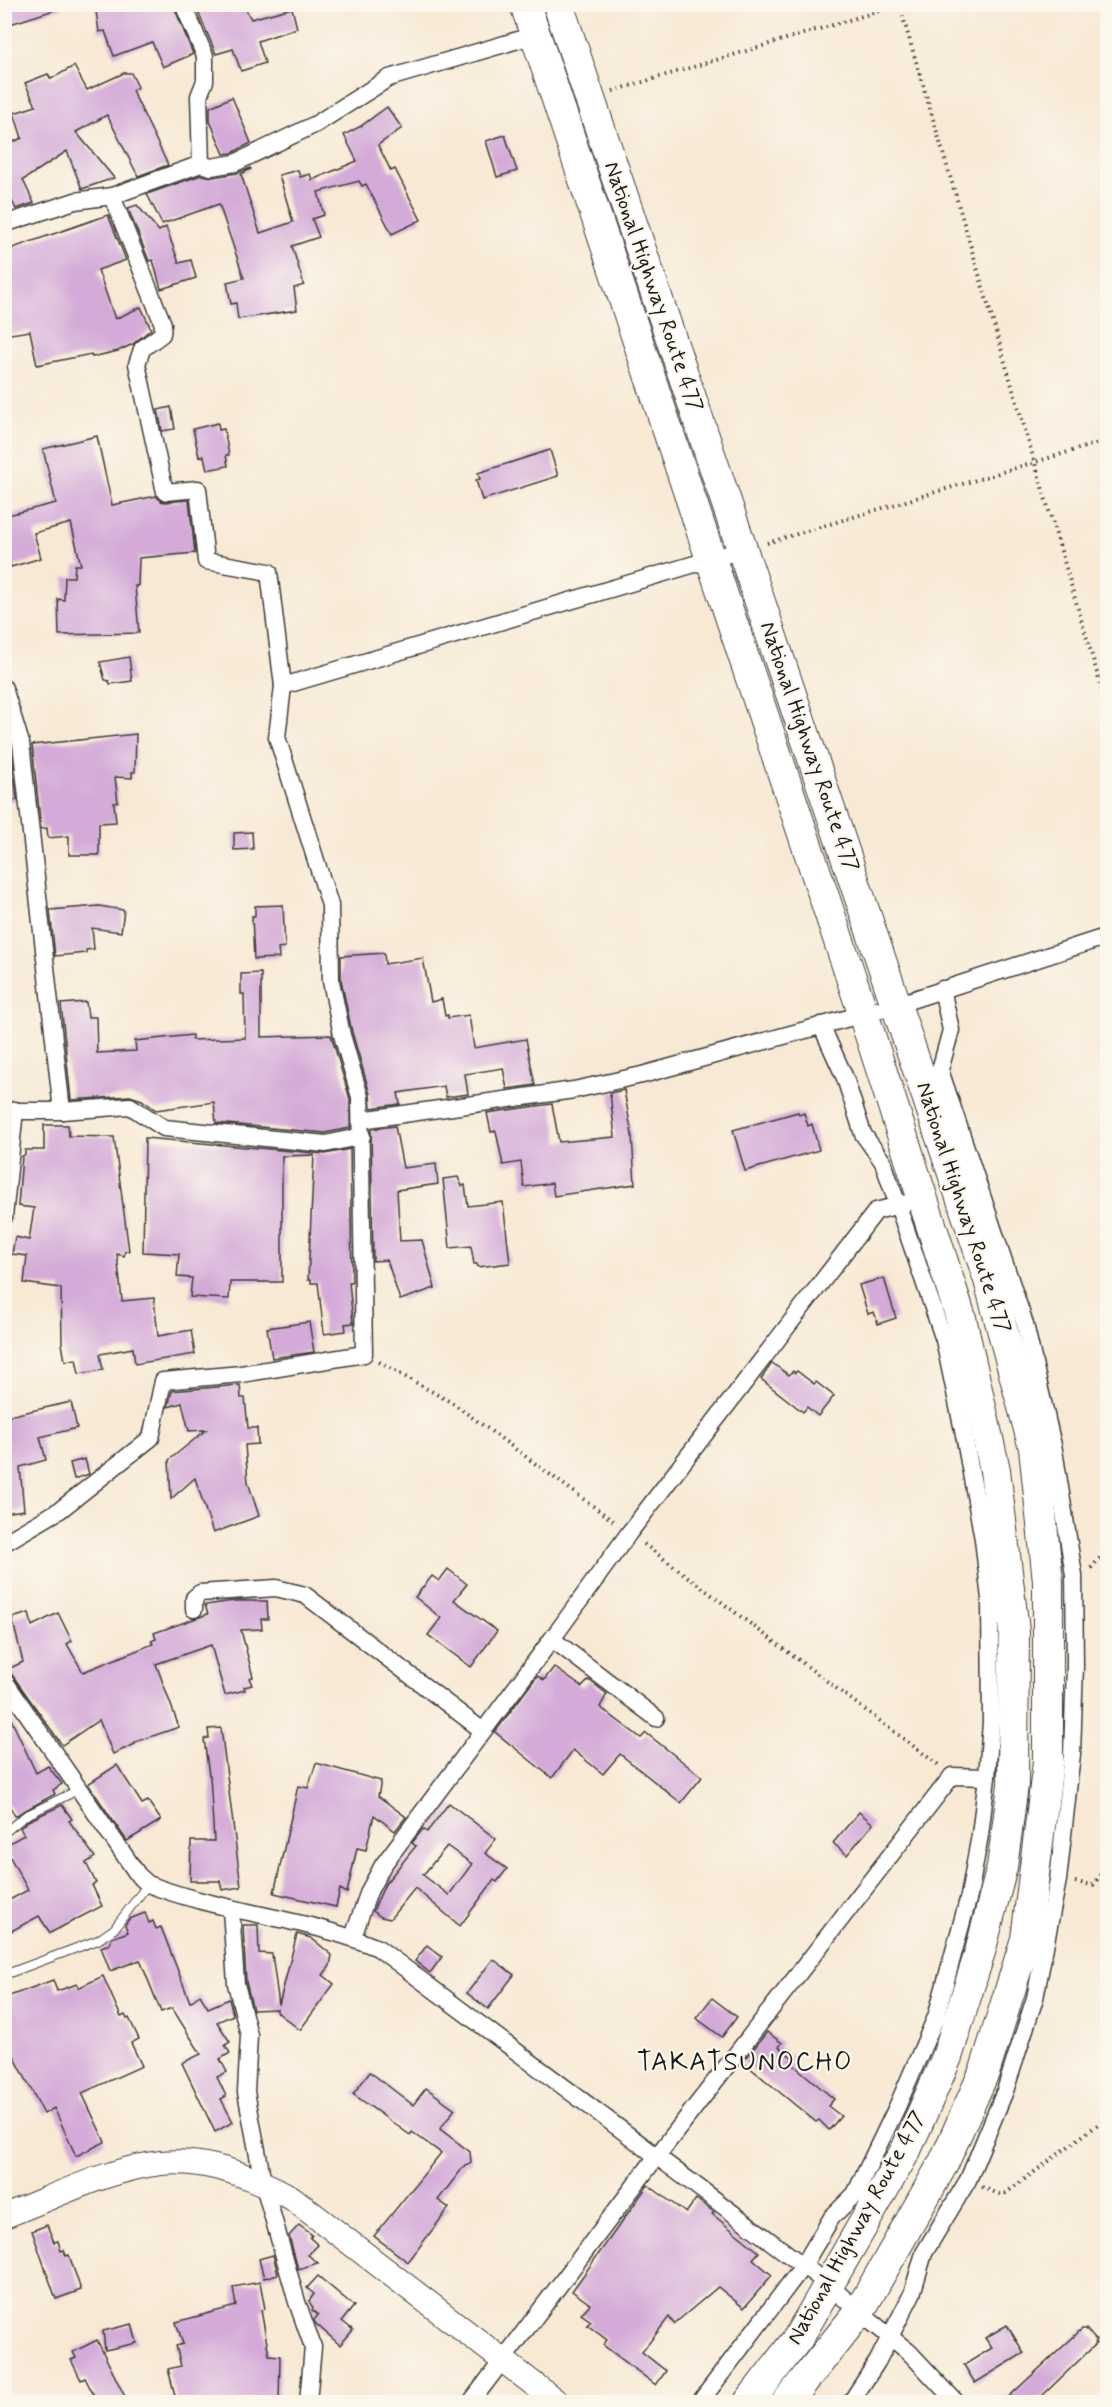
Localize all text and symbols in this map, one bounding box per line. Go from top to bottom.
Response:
street label: National Highway Route 477 [596,158,709,416]
street label: National Highway Route 477 [752,618,865,876]
street label: National Highway Route 477 [908,1079,1017,1338]
district label: TAKATSUNOCHO [637,2046,853,2080]
street label: National Highway Route 477 [781,2106,934,2350]

